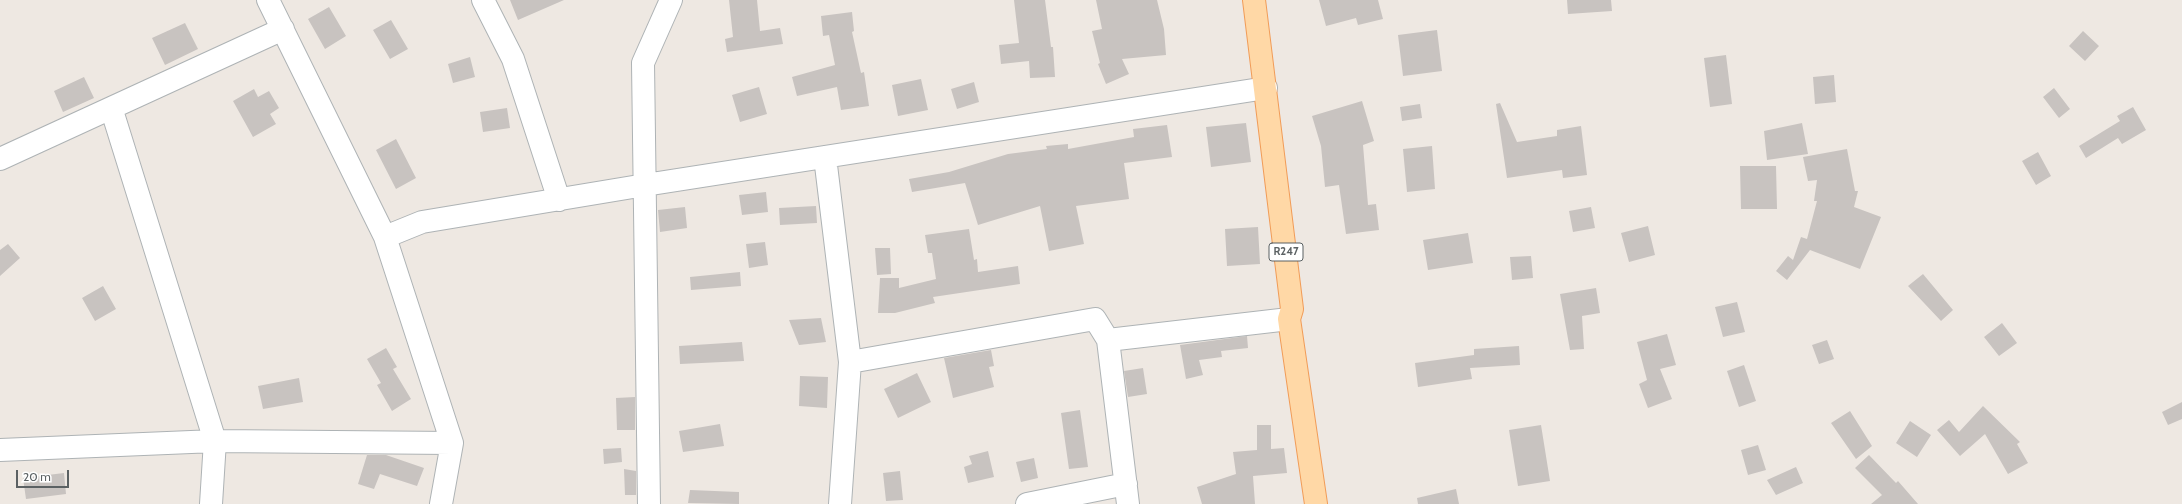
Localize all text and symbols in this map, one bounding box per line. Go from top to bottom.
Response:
road number: R247 [1269,243,1303,261]
scale bar [18,462,71,488]
text: 20 m [23,469,51,484]

